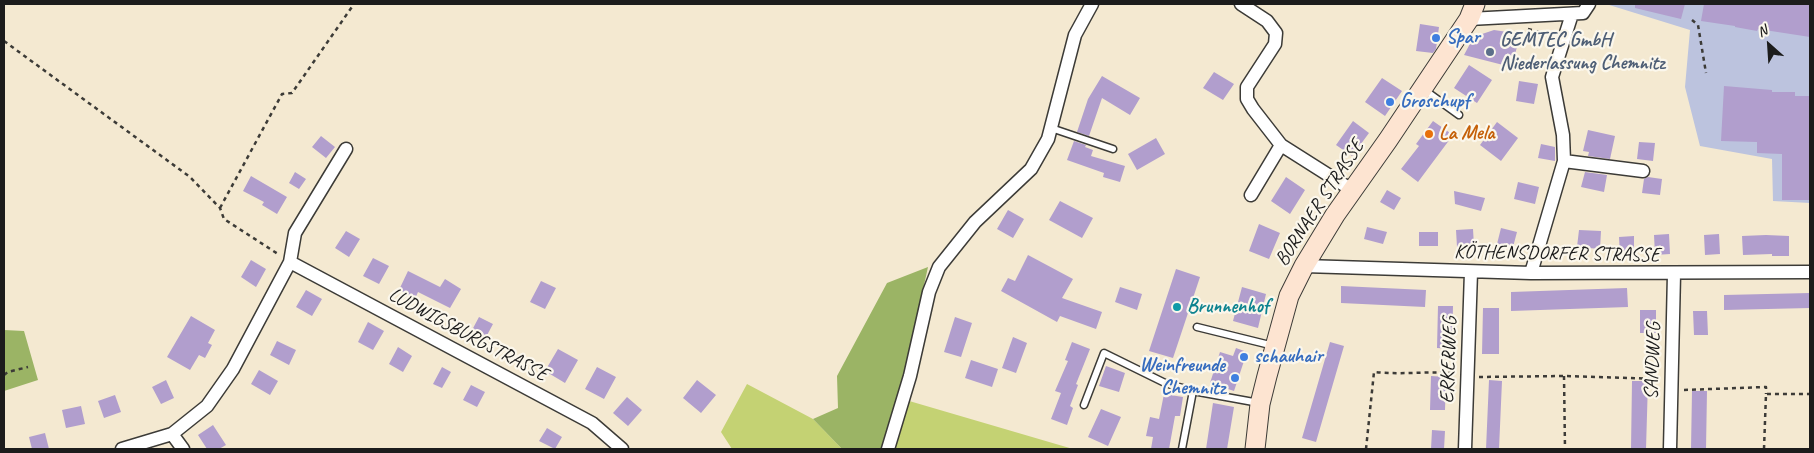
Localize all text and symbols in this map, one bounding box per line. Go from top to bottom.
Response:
north arrow [1744,20,1794,70]
text: N [1755,22,1770,41]
place label: Spar [1446,26,1480,50]
place label: GEMTEC GmbH Niederlassung Chemnitz [1500,29,1664,76]
marker: Spar [1430,32,1442,44]
marker: GEMTEC GmbH Niederlassung Chemnitz [1484,46,1496,58]
place label: Groschupf [1400,90,1469,114]
marker: Groschupf [1384,96,1396,108]
place label: La Mela [1439,122,1494,146]
marker: La Mela [1423,128,1435,140]
street label: BORNAER STRASSE [1270,135,1370,271]
street label: KÖTHENSDORFER STRASSE [1454,240,1660,268]
street label: LUDWIGSBURGSTRASSE [384,283,552,387]
place label: Brunnenhof [1187,295,1269,319]
marker: Brunnenhof [1171,301,1183,313]
street label: ERKERWEG [1435,316,1463,404]
street label: SANDWEG [1640,322,1666,400]
place label: schauhair [1254,345,1323,369]
marker: schauhair [1238,351,1250,363]
place label: Weinfreunde Chemnitz [1139,354,1225,401]
marker: Weinfreunde Chemnitz [1229,372,1241,384]

